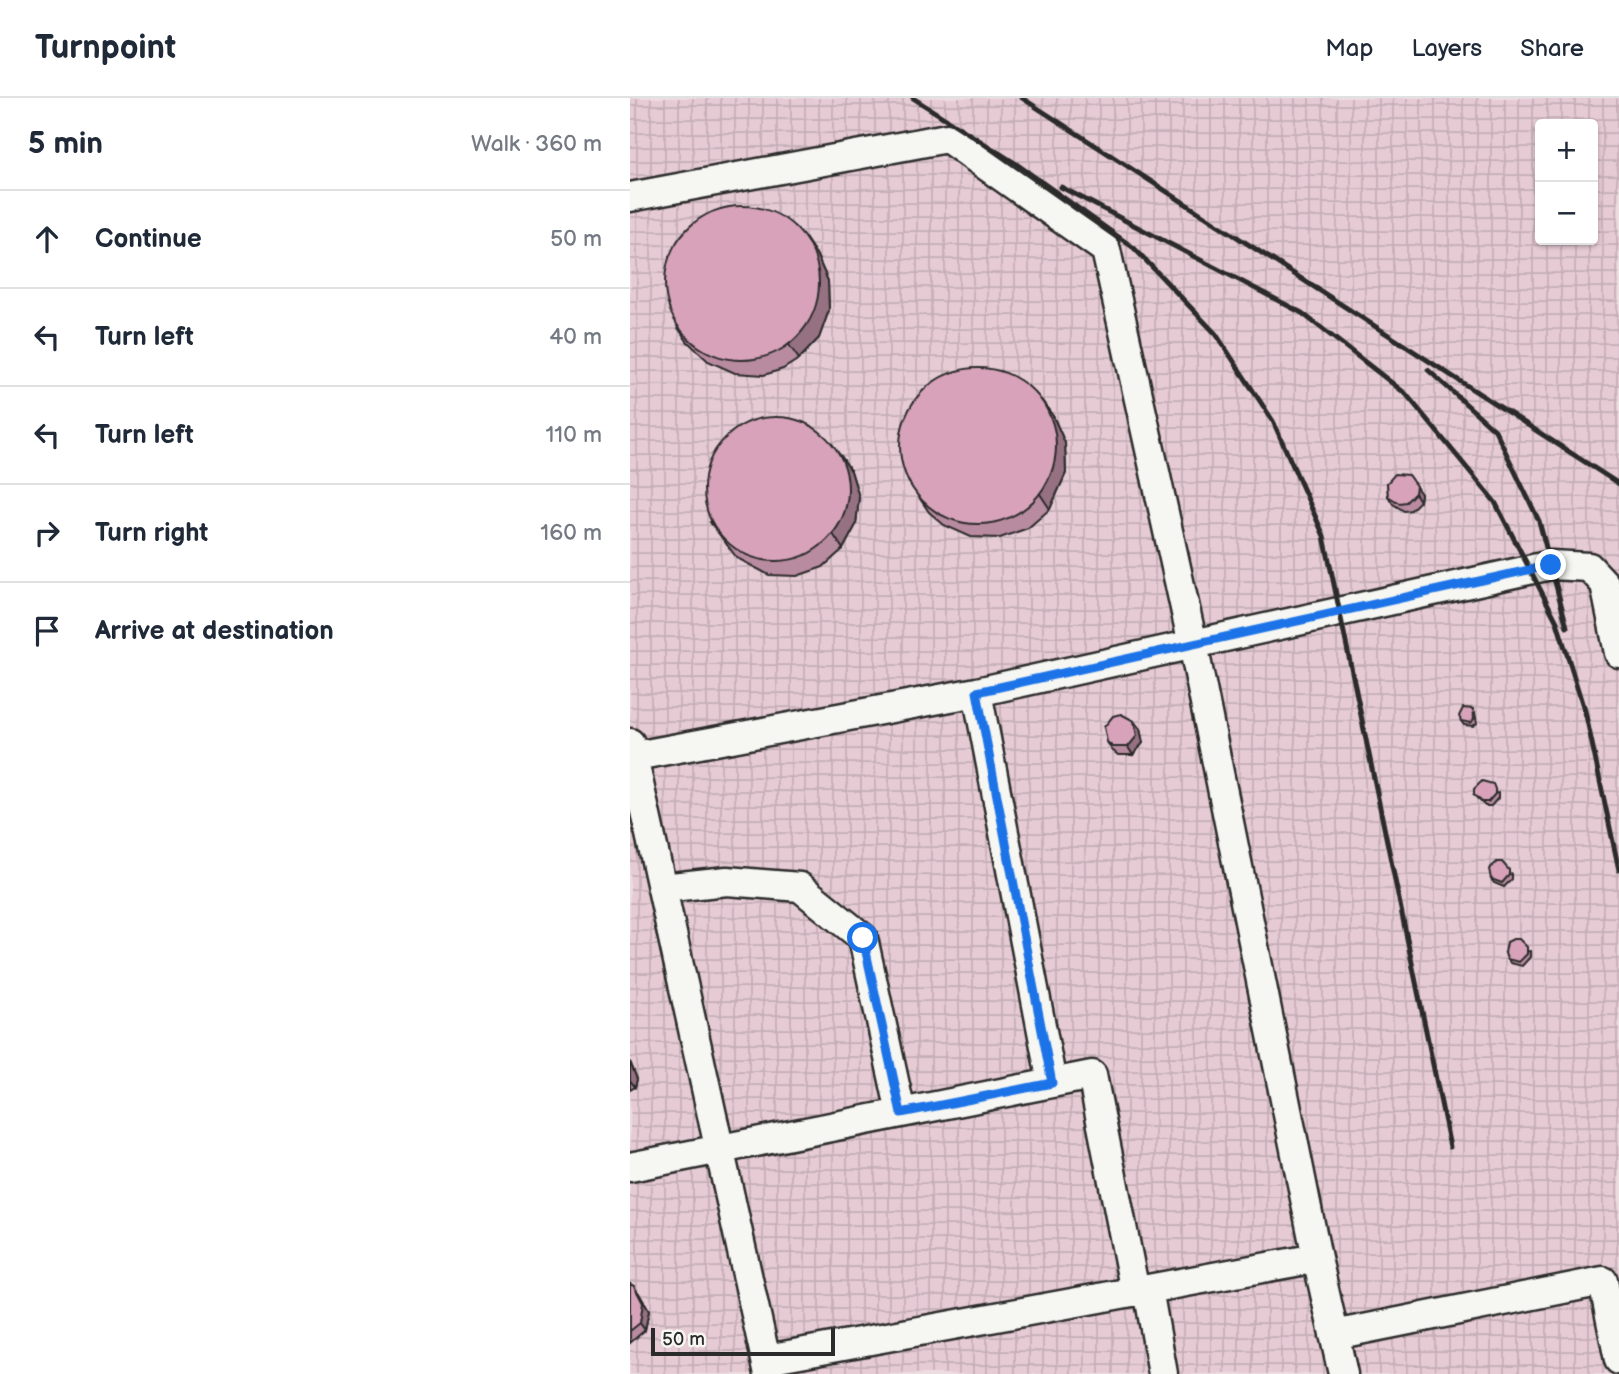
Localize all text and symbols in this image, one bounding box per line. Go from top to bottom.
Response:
text: Turnpoint [35,28,176,68]
text: Map [1325,34,1373,63]
text: Layers [1411,34,1482,63]
text: Share [1520,34,1584,63]
map controls [1535,119,1598,245]
button: + [1535,119,1598,182]
text: 5 min [28,126,103,162]
text: Walk · 360 m [471,130,602,158]
button: − [1535,182,1598,245]
icon: ahead [28,220,66,258]
text: Continue [95,224,202,255]
text: 50 m [550,225,602,253]
icon: left [28,318,66,356]
text: Turn left [95,322,194,353]
text: 40 m [549,323,602,351]
icon: left [28,416,66,454]
text: Turn left [95,420,194,451]
text: 110 m [545,421,602,449]
icon: right [28,514,66,552]
text: Turn right [95,518,208,549]
text: 160 m [540,519,602,547]
route end [1535,549,1566,580]
icon: arrive [28,612,66,650]
text: Arrive at destination [95,616,334,647]
route start [847,922,878,953]
scale bar [651,1325,835,1357]
text: 50 m [662,1328,705,1351]

